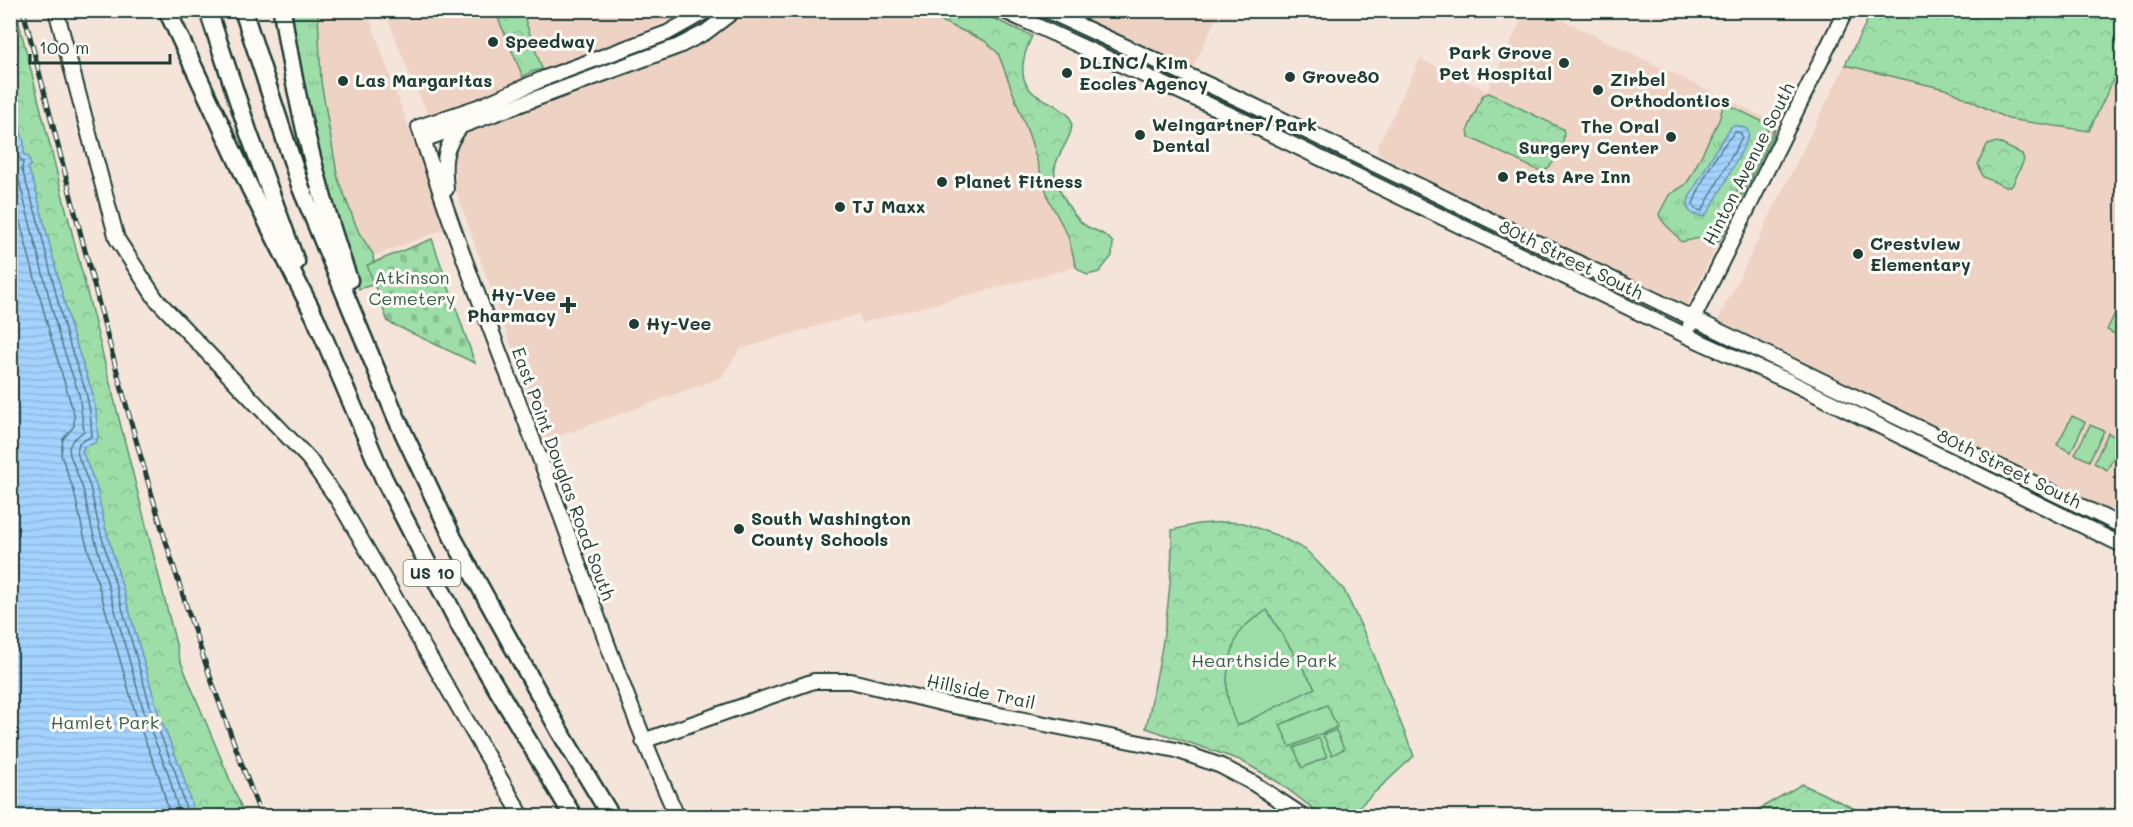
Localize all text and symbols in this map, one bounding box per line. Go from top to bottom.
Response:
scale bar [30,27,170,65]
place label: Speedway [505,29,595,53]
text: 100 m [39,35,89,59]
marker: Speedway [486,35,500,49]
place label: Park Grove Pet Hospital [1439,40,1552,85]
place label: DLINC/ Kim Eccles Agency [1079,50,1208,95]
marker: Park Grove Pet Hospital [1557,56,1571,70]
place label: Grove80 [1302,64,1380,88]
marker: DLINC/ Kim Eccles Agency [1060,66,1074,80]
place label: Zirbel Orthodontics [1610,67,1730,112]
place label: Las Margaritas [355,68,492,92]
marker: Grove80 [1283,70,1297,84]
marker: Las Margaritas [336,74,350,88]
street label: Hinton Avenue South [1697,78,1800,249]
marker: Zirbel Orthodontics [1591,83,1605,97]
place label: Weingartner/Park Dental [1152,112,1317,157]
place label: The Oral Surgery Center [1518,114,1659,159]
marker: Weingartner/Park Dental [1133,128,1147,142]
marker: The Oral Surgery Center [1664,130,1678,144]
place label: Pets Are Inn [1515,164,1631,188]
place label: Planet Fitness [954,169,1083,193]
marker: Pets Are Inn [1496,170,1510,184]
marker: Planet Fitness [935,175,949,189]
place label: TJ Maxx [852,194,926,218]
marker: TJ Maxx [833,200,847,214]
street label: 80th Street South [1495,214,1648,304]
place label: Crestview Elementary [1870,231,1971,276]
marker: Crestview Elementary [1851,247,1865,261]
park label: Atkinson Cemetery [369,265,455,310]
place label: Hy-Vee Pharmacy [467,282,556,327]
marker: Hy-Vee Pharmacy [561,298,575,312]
place label: Hy-Vee [646,311,711,335]
marker: Hy-Vee [627,317,641,331]
street label: East Point Douglas Road South [507,344,621,604]
street label: 80th Street South [1933,423,2086,513]
place label: South Washington County Schools [751,506,911,551]
marker: South Washington County Schools [732,522,746,536]
road number: US 10 [404,560,460,586]
park label: Hearthside Park [1191,648,1337,672]
street label: Hillside Trail [925,668,1038,714]
park label: Hamlet Park [51,710,159,734]

